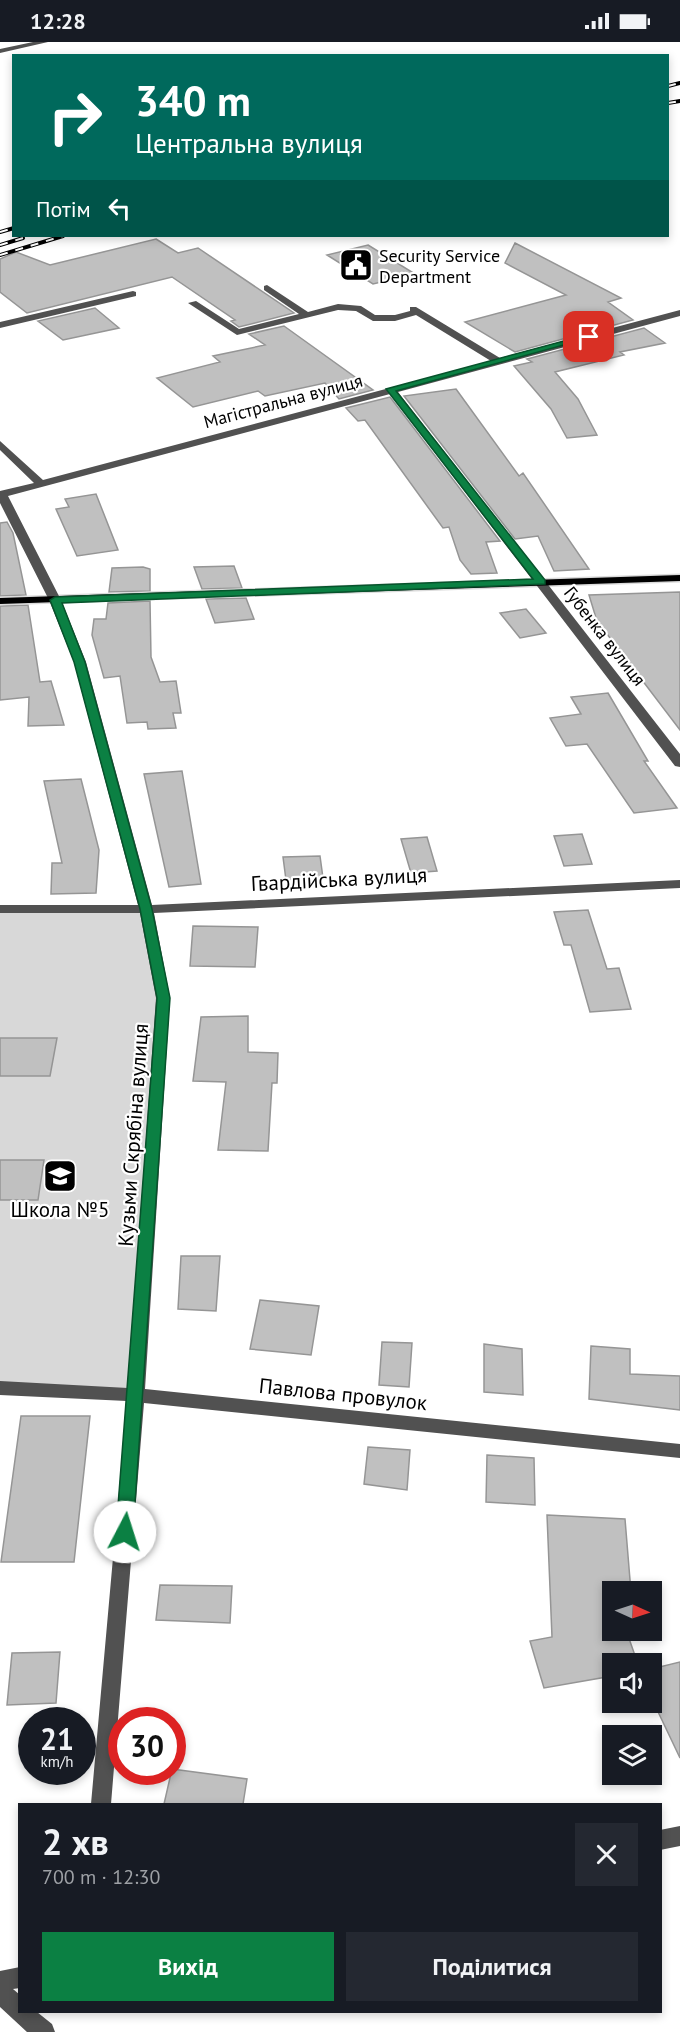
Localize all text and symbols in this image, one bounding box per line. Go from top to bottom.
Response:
text: 12:28 [30,7,86,35]
text: 340 m [135,73,251,128]
icon: right [36,78,114,156]
text: Центральна вулиця [135,126,363,160]
icon: left [103,192,136,225]
text: Потім [36,195,91,223]
place label: Security Service Department [379,244,500,288]
public building icon: Security Service Department [338,247,374,283]
pin [563,311,614,362]
icon: arrive [572,320,605,353]
street label: Магістральна вулиця [201,369,365,433]
street label: Губенка вулиця [559,582,651,690]
street label: Гвардійська вулиця [250,861,428,897]
street label: Кузьми Скрябіна вулиця [112,1023,154,1247]
school or university icon: Школа №5 [42,1158,78,1194]
place label: Школа №5 [11,1196,109,1223]
street label: Павлова провулок [258,1372,428,1416]
position arrow [93,1500,157,1564]
north arrow [602,1581,662,1641]
map controls [602,1581,662,1785]
button: sound [602,1653,662,1713]
speed limit sign: 30 [108,1707,186,1785]
text: 21 [40,1719,74,1758]
button: layers [602,1725,662,1785]
text: km/h [41,1752,73,1771]
text: 2 хв [42,1818,109,1865]
button: close [575,1823,638,1886]
text: 700 m · 12:30 [42,1864,160,1890]
button: Вихід [42,1932,334,2001]
button: Поділитися [346,1932,638,2001]

